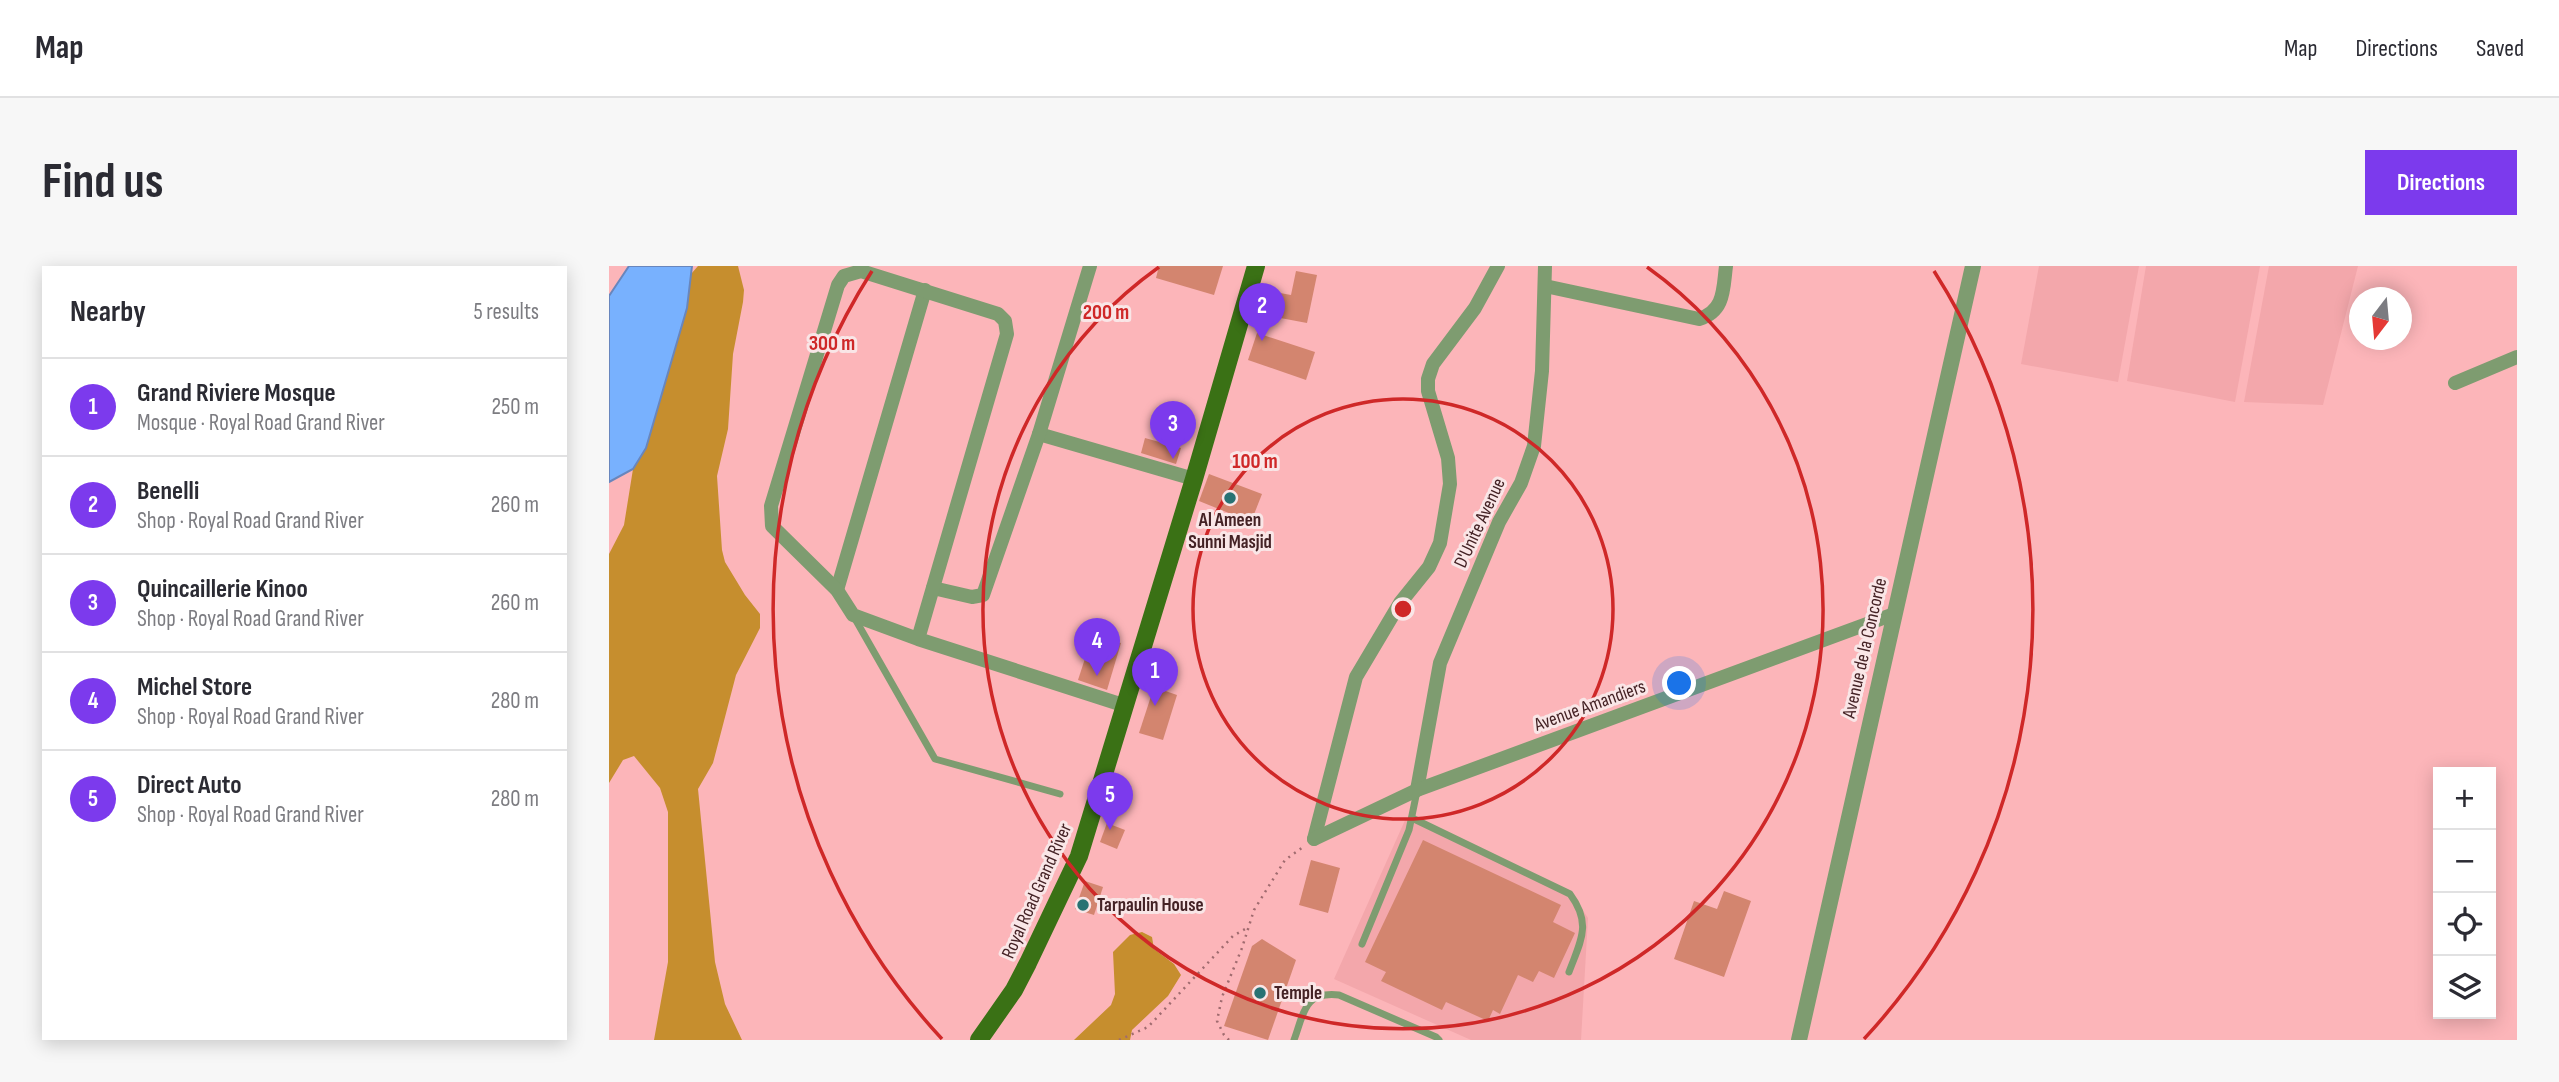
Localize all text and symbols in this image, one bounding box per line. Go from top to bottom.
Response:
text: Map [35,28,84,68]
text: Map [2284,34,2317,63]
text: Directions [2355,34,2438,63]
text: Saved [2476,34,2524,63]
button: Directions [2365,150,2517,215]
text: Find us [42,153,164,212]
pin: 2 [1239,283,1285,341]
north arrow [2349,287,2412,350]
text: Nearby [70,294,146,330]
text: 5 results [473,298,539,326]
text: 200 m [1083,300,1129,325]
text: 300 m [809,331,855,356]
text: Grand Riviere Mosque [137,378,336,409]
text: 1 [88,393,98,421]
text: 250 m [492,393,539,421]
pin: 3 [1150,401,1196,459]
text: Mosque · Royal Road Grand River [137,409,385,437]
text: 100 m [1232,449,1278,474]
street label: D'Unite Avenue [1449,475,1511,571]
text: Benelli [137,476,199,507]
marker: Al Ameen Sunni Masjid [1222,490,1238,506]
text: 2 [88,491,98,519]
text: 260 m [491,491,539,519]
text: Shop · Royal Road Grand River [137,507,364,535]
place label: Al Ameen Sunni Masjid [1188,509,1272,554]
text: Quincaillerie Kinoo [137,574,308,605]
street label: Avenue de la Concorde [1837,576,1892,721]
text: 3 [88,589,98,617]
text: 260 m [491,589,539,617]
centre of rings [1391,597,1415,621]
text: Shop · Royal Road Grand River [137,605,364,633]
pin: 4 [1074,618,1120,676]
pin: 1 [1132,648,1178,706]
your location [1662,666,1696,700]
text: Michel Store [137,672,252,703]
street label: Avenue Amandiers [1530,675,1649,737]
text: 4 [88,687,98,715]
text: 280 m [491,687,539,715]
text: Shop · Royal Road Grand River [137,703,364,731]
map controls [2433,767,2496,1019]
button: + [2433,767,2496,830]
text: Direct Auto [137,770,242,801]
pin: 5 [1087,772,1133,830]
text: 5 [88,785,98,813]
text: 280 m [491,785,539,813]
text: Shop · Royal Road Grand River [137,801,364,829]
street label: Royal Road Grand River [997,819,1077,962]
button: − [2433,830,2496,893]
button: locate [2433,893,2496,956]
place label: Tarpaulin House [1097,894,1204,917]
marker: Tarpaulin House [1075,897,1091,913]
button: layers [2433,956,2496,1019]
place label: Temple [1274,982,1322,1005]
marker: Temple [1252,985,1268,1001]

